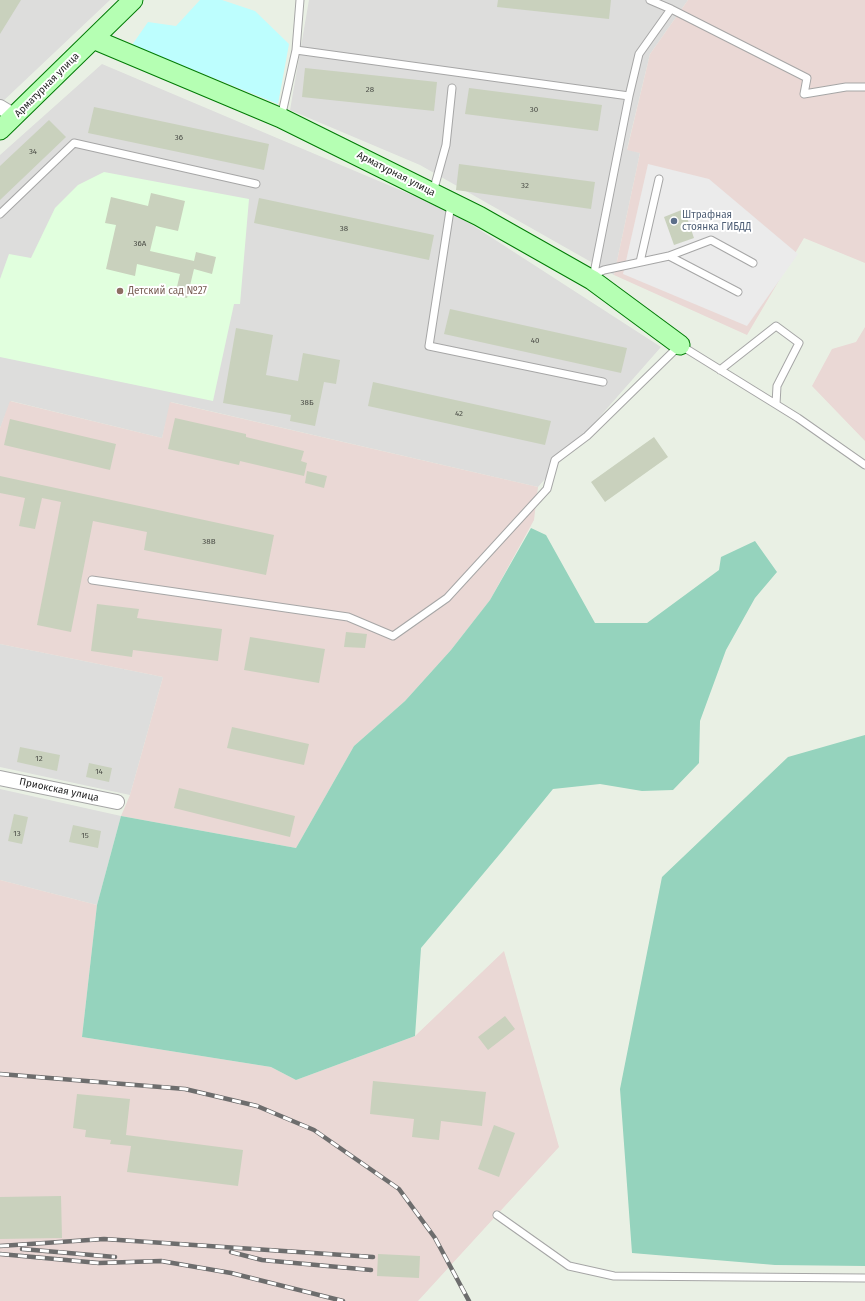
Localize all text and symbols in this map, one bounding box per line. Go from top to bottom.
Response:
street label: Арматурная улица [12,50,82,120]
house number: 28 [366,85,374,95]
house number: 30 [530,105,538,115]
house number: 36 [175,133,183,143]
house number: 34 [29,147,37,157]
street label: Арматурная улица [355,149,437,199]
house number: 32 [521,181,529,191]
place label: Штрафная стоянка ГИБДД [682,209,751,232]
marker: Штрафная стоянка ГИБДД [669,216,679,226]
house number: 38 [340,224,348,234]
house number: 36А [134,239,146,249]
place label: Детский сад №27 [128,285,207,297]
marker: Детский сад №27 [115,286,125,296]
house number: 40 [531,336,539,346]
house number: 38Б [300,398,314,408]
house number: 42 [455,409,463,419]
house number: 38В [202,537,216,547]
house number: 12 [35,754,43,764]
house number: 14 [95,767,103,777]
street label: Приокская улица [18,776,100,804]
house number: 13 [13,829,21,839]
house number: 15 [81,831,89,841]

